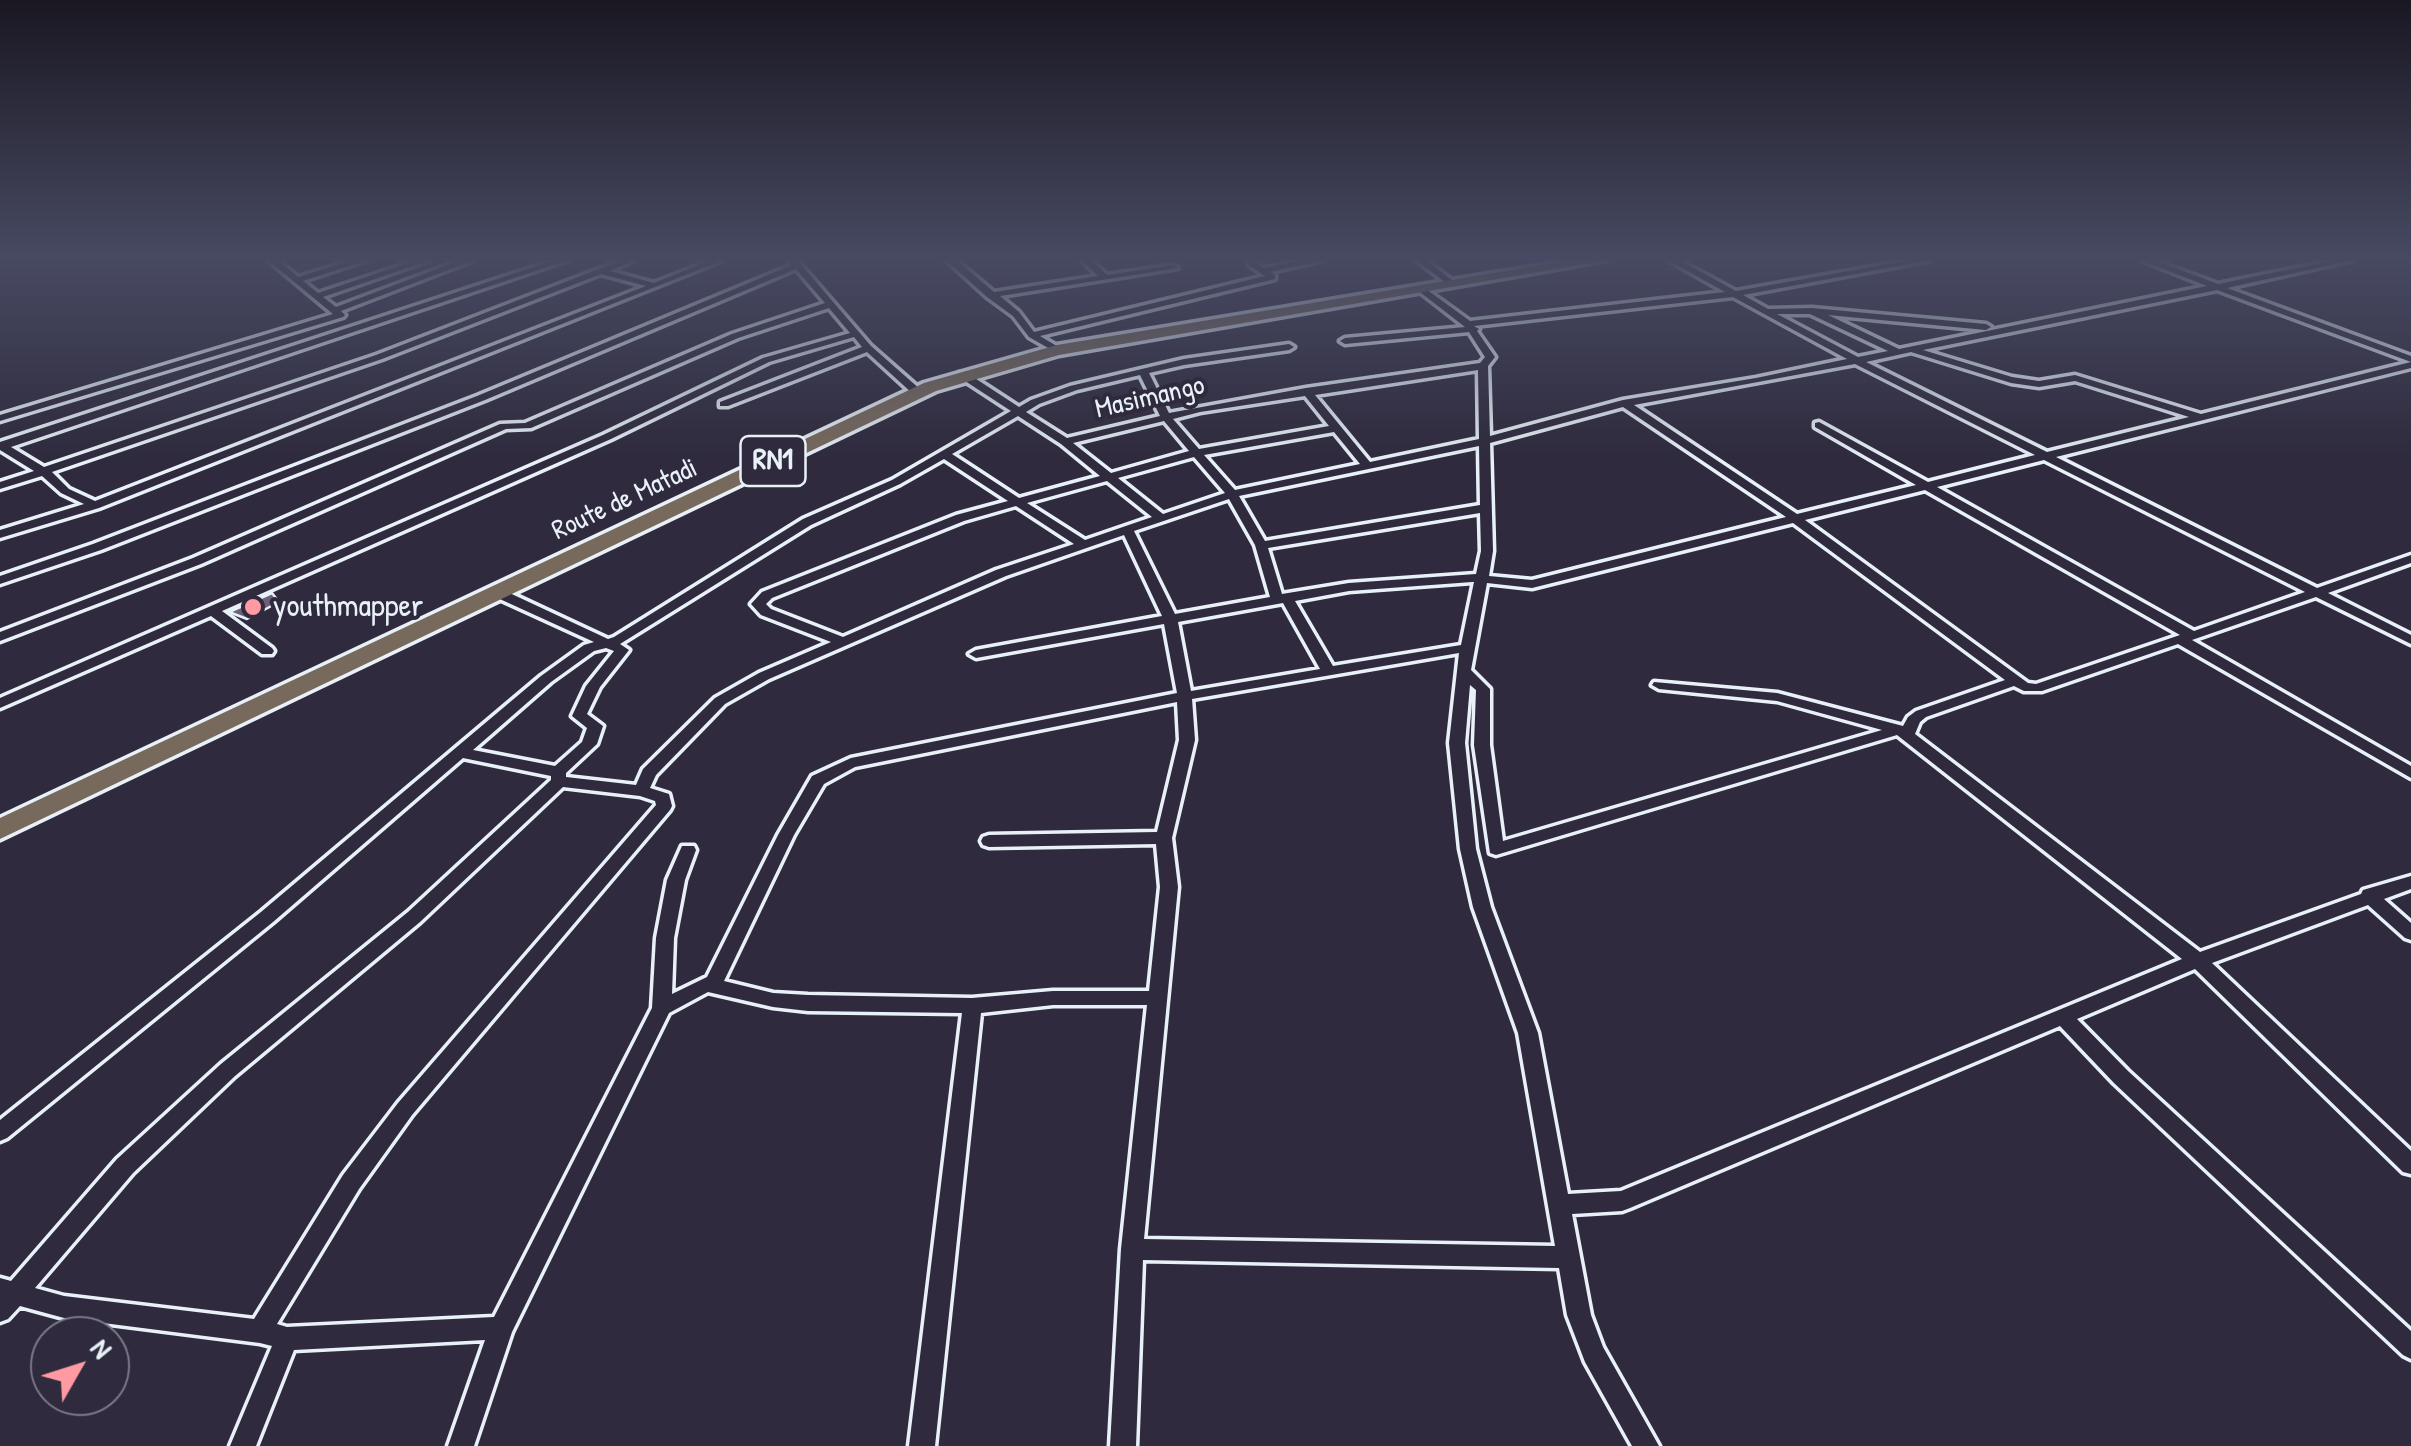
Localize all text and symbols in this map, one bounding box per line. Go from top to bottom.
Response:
street label: Masimango [1092,369,1208,427]
road number: RN1 [740,436,806,486]
street label: Route de Matadi [547,452,703,548]
place label: youthmapper [273,588,423,626]
marker: youthmapper [242,596,264,618]
north arrow [30,1316,130,1416]
text: N [82,1331,121,1366]

